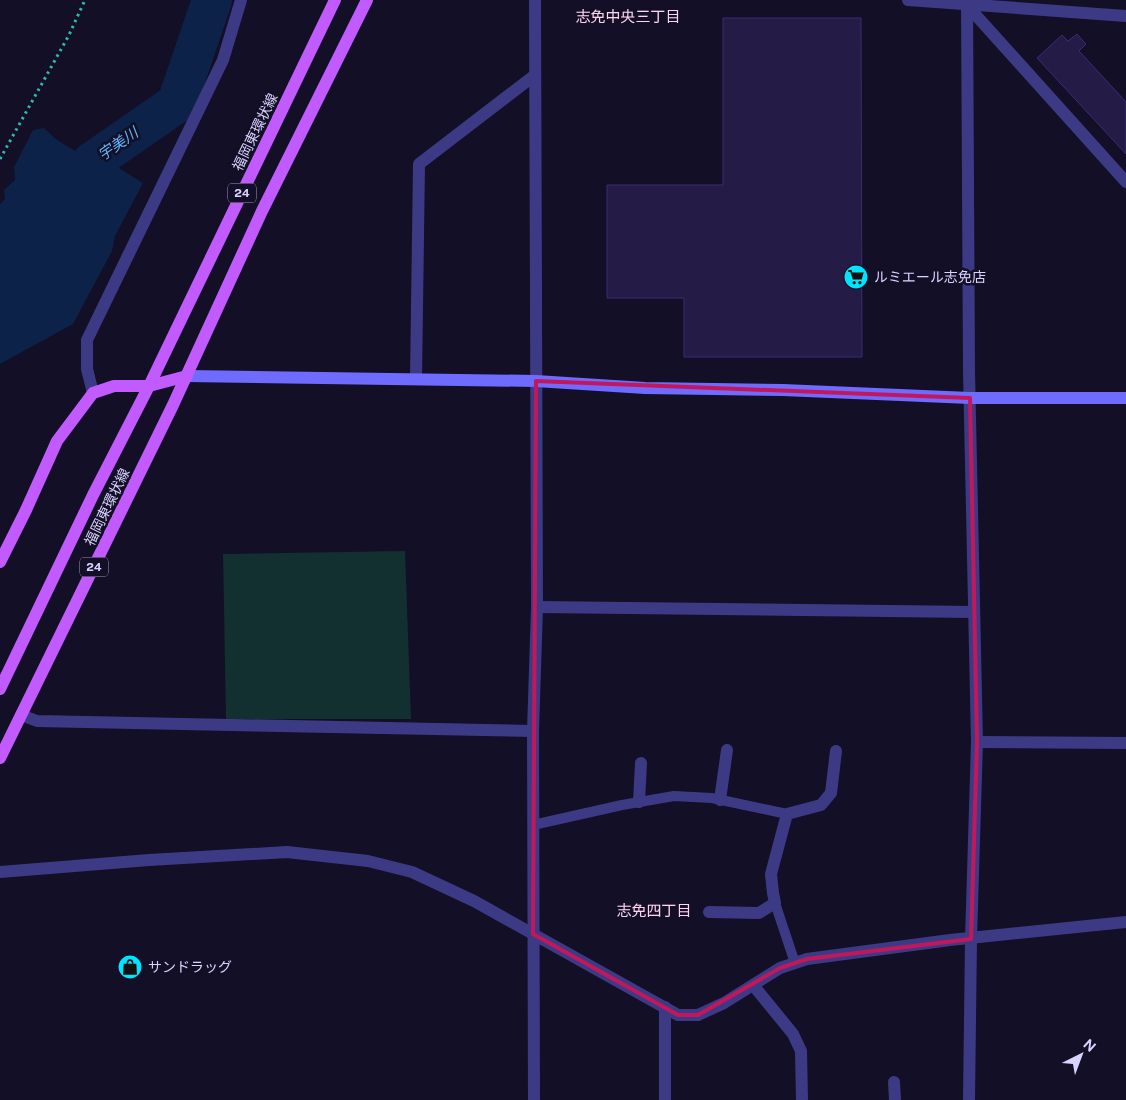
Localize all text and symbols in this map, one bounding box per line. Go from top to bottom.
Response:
district label: 志免中央三丁目 [575,8,681,25]
street label: 福岡東環状線 [229,91,281,173]
water label: 宇美川 [94,123,143,163]
road number: 24 [228,184,256,202]
supermarket icon: ルミエール志免店 [843,264,869,290]
place label: ルミエール志免店 [874,269,986,285]
street label: 福岡東環状線 [81,466,133,548]
road number: 24 [80,558,108,576]
district label: 志免四丁目 [616,902,692,919]
shop icon: サンドラッグ [117,954,143,980]
place label: サンドラッグ [148,959,232,975]
north arrow [1056,1030,1106,1080]
text: N [1080,1036,1099,1055]

